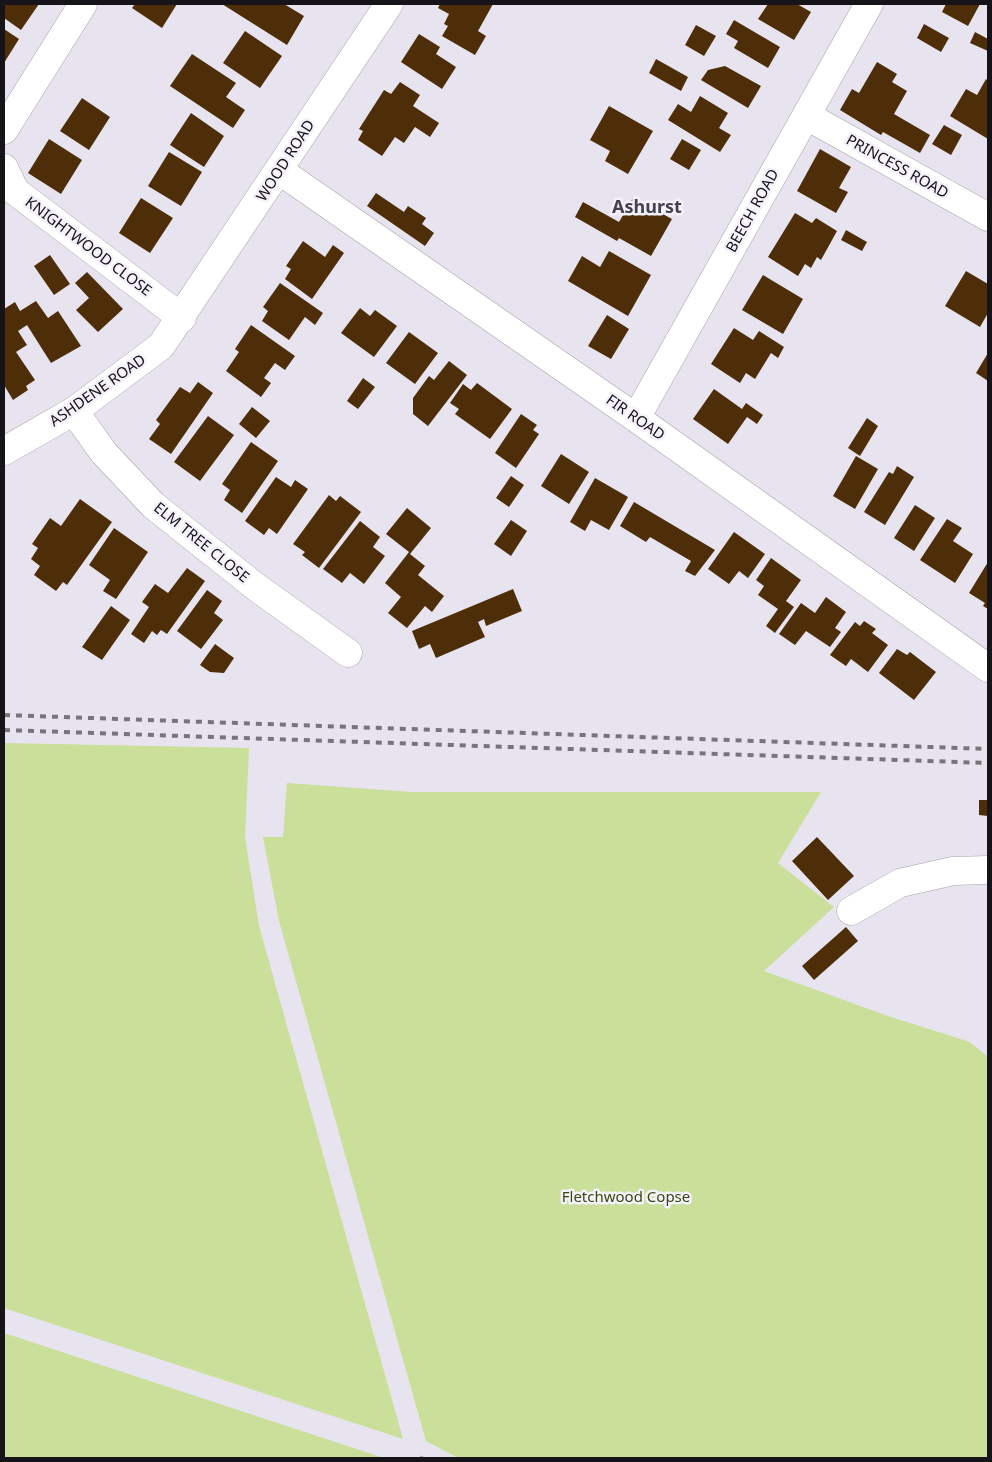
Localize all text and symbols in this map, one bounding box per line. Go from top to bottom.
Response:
street label: WOOD ROAD [253,117,319,205]
street label: PRINCESS ROAD [843,131,951,203]
street label: BEECH ROAD [723,166,783,256]
street label: KNIGHTWOOD CLOSE [21,194,155,300]
district label: Ashurst [612,197,682,219]
street label: ASHDENE ROAD [46,351,150,431]
street label: FIR ROAD [602,391,668,445]
street label: ELM TREE CLOSE [150,499,252,587]
park label: Fletchwood Copse [562,1189,690,1207]

